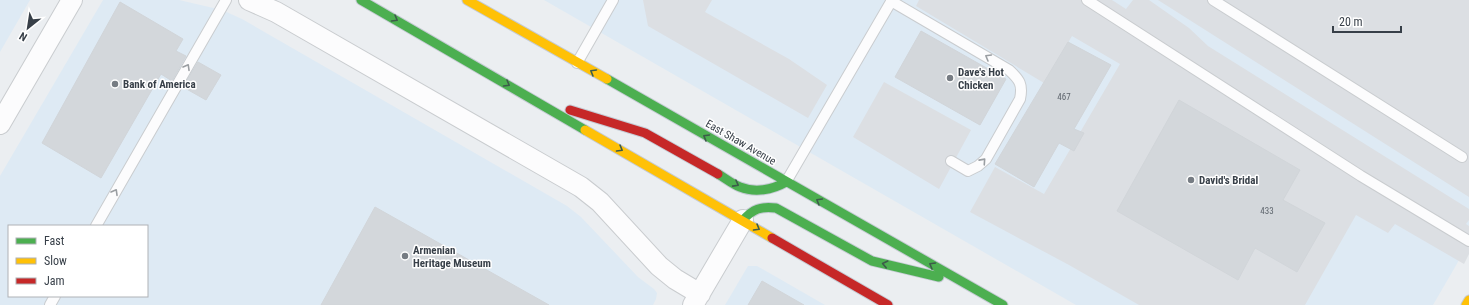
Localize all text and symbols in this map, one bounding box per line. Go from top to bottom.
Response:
north arrow [8,8,48,48]
scale bar [1333,8,1401,34]
one-way arrow [390,15,398,22]
text: 20 m [1339,15,1363,29]
text: N [17,29,29,44]
one-way arrow [985,55,992,62]
one-way arrow [183,64,190,72]
place label: Dave's Hot Chicken [958,66,1004,92]
one-way arrow [590,70,597,77]
marker: Dave's Hot Chicken [945,73,955,83]
place label: Bank of America [123,78,196,91]
marker: Bank of America [110,79,120,89]
one-way arrow [503,79,510,86]
house number: 467 [1057,92,1071,102]
street label: East Shaw Avenue [703,117,778,168]
one-way arrow [703,134,710,141]
one-way arrow [616,144,623,152]
one-way arrow [979,158,986,165]
place label: David's Bridal [1199,174,1259,187]
marker: David's Bridal [1186,175,1196,185]
one-way arrow [731,179,739,187]
one-way arrow [111,189,118,196]
one-way arrow [816,198,823,205]
house number: 433 [1260,206,1274,216]
one-way arrow [753,224,760,231]
legend [8,225,148,297]
text: Fast [44,234,65,248]
place label: Armenian Heritage Museum [413,244,491,270]
marker: Armenian Heritage Museum [400,251,410,261]
text: Slow [44,254,67,268]
one-way arrow [882,261,888,269]
one-way arrow [929,263,936,270]
text: Jam [44,274,65,288]

